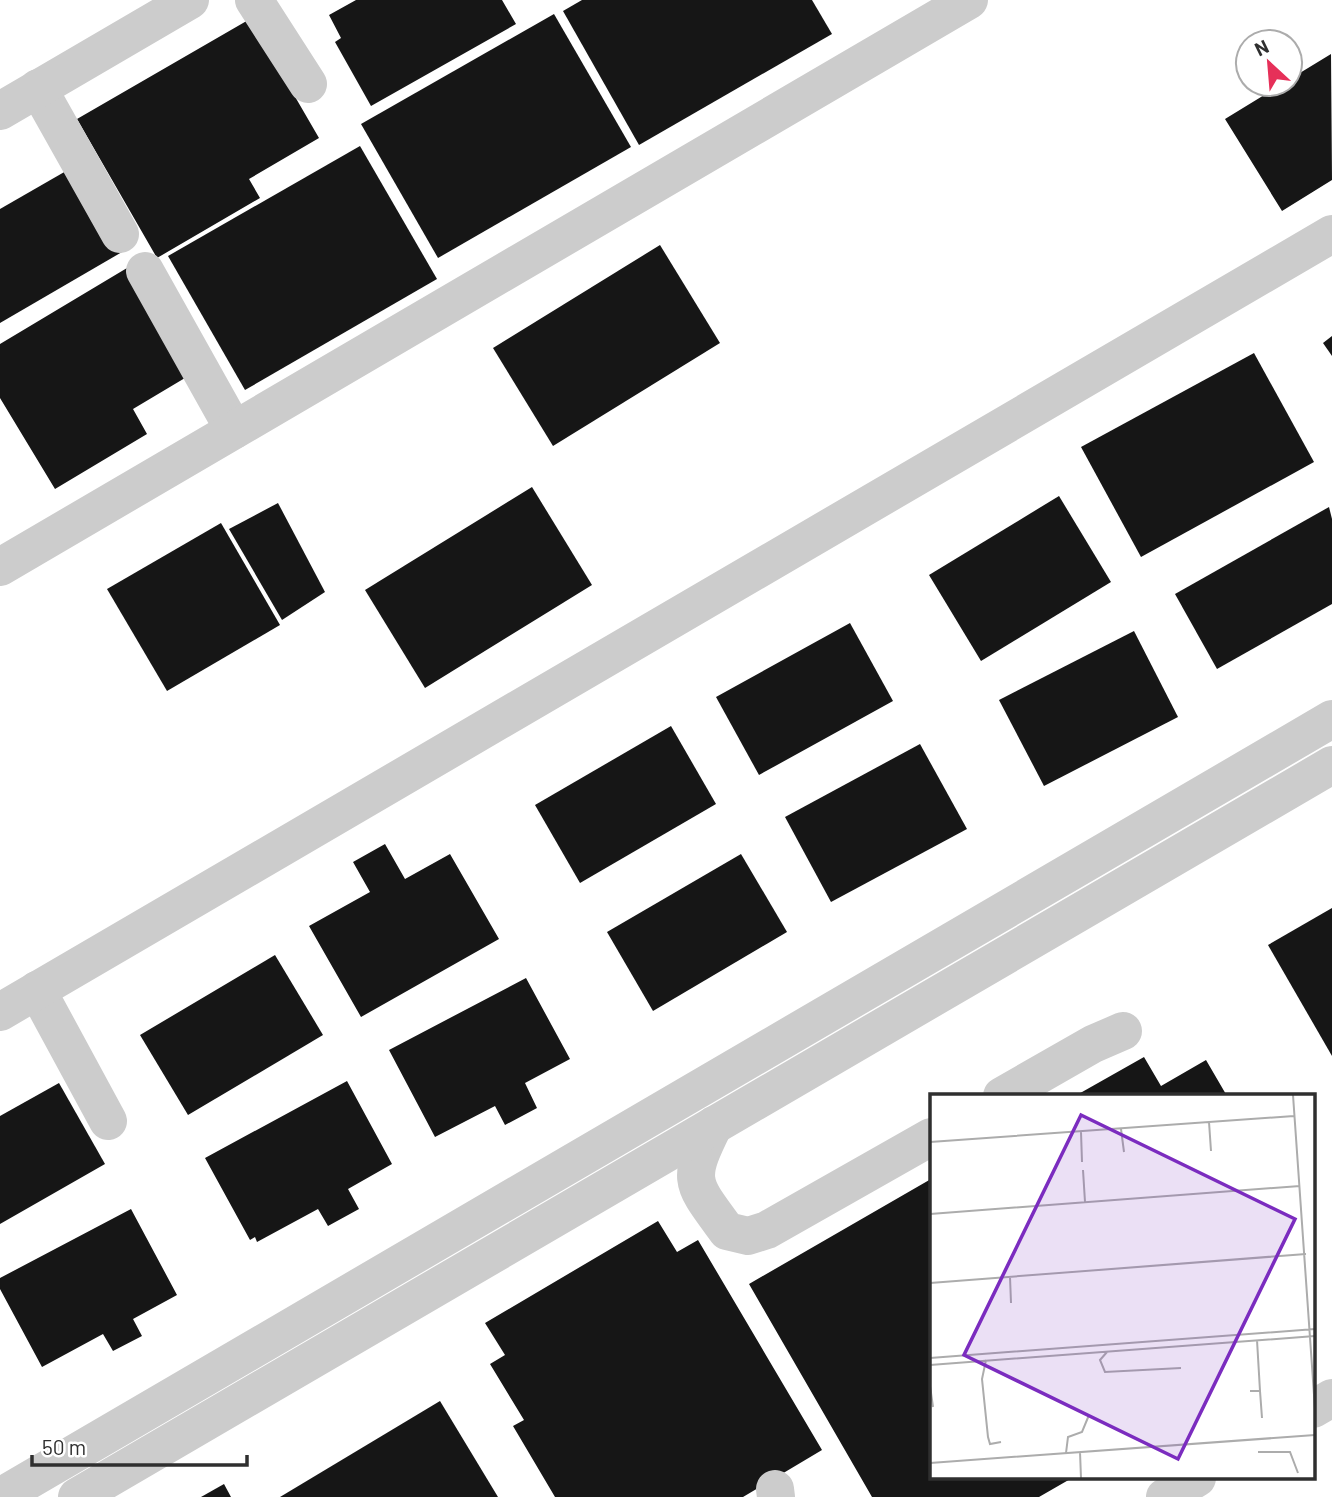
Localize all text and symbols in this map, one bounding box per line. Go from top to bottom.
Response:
north arrow [1234,28,1304,98]
text: N [1251,34,1272,60]
inset map [930,1094,1314,1480]
scale bar [32,1424,247,1468]
text: 50 m [42,1434,86,1459]

